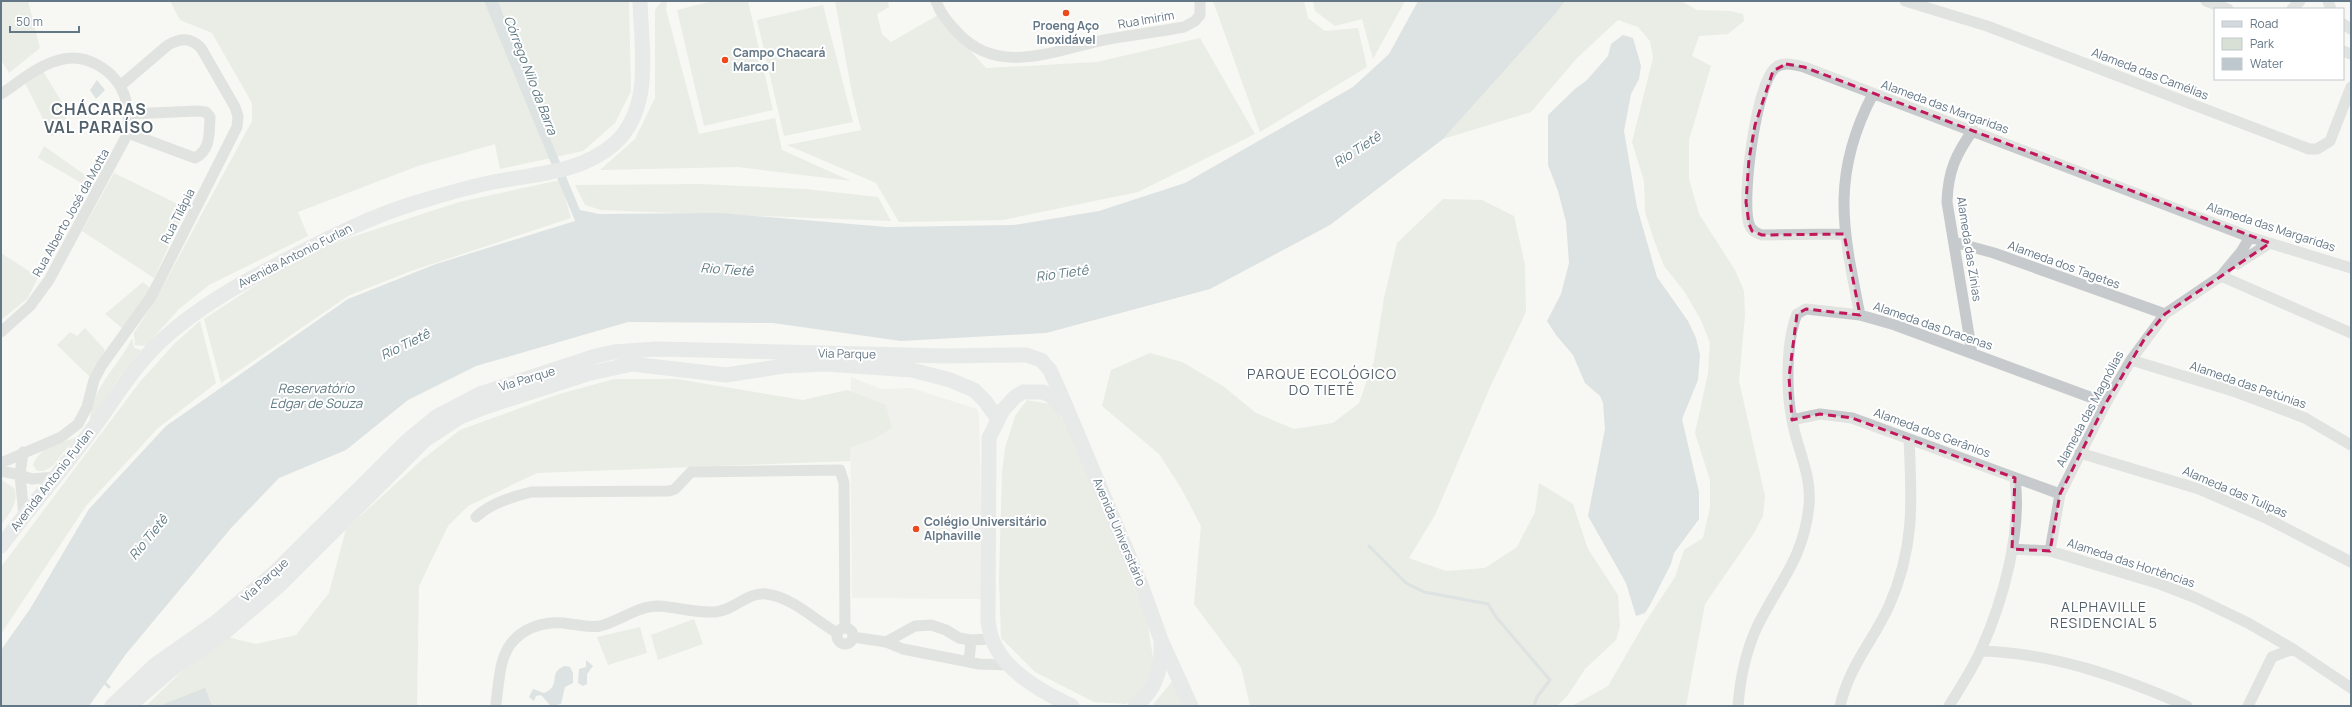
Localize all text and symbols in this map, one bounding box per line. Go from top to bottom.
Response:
street label: Rua Imirim [1116,6,1175,33]
scale bar [10,8,79,34]
marker: Proeng Aço Inoxidável [1061,8,1071,18]
legend [2214,8,2344,80]
text: 50 m [16,13,43,30]
water label: Córrego Nilo da Barra [500,13,562,138]
text: Road [2250,15,2278,32]
place label: Proeng Aço Inoxidável [1033,17,1099,48]
text: Park [2250,35,2275,52]
street label: Alameda das Camélias [2089,43,2211,104]
place label: Campo Chacará Marco I [733,44,825,75]
marker: Campo Chacará Marco I [720,55,730,65]
text: Water [2250,55,2284,72]
street label: Alameda das Margaridas [1879,76,2011,138]
district label: CHÁCARAS VAL PARAÍSO [44,98,154,138]
water label: Rio Tietê [1330,126,1385,171]
street label: Rua Alberto José da Motta [28,146,113,280]
street label: Rua Tilápia [156,185,199,246]
street label: Alameda das Zínias [1953,195,1986,303]
street label: Alameda das Margaridas [2204,198,2338,255]
street label: Avenida Antonio Furlan [235,219,355,292]
street label: Alameda dos Tagetes [2006,236,2123,293]
water label: Rio Tietê [700,258,755,280]
water label: Rio Tietê [1035,260,1091,286]
street label: Alameda das Dracenas [1871,297,1995,354]
water label: Rio Tietê [377,324,434,364]
street label: Via Parque [818,344,876,363]
street label: Alameda das Magnólias [2052,348,2127,470]
street label: Alameda das Petúnias [2188,357,2309,412]
street label: Via Parque [497,362,557,395]
district label: PARQUE ECOLÓGICO DO TIETÊ [1247,364,1397,399]
water label: Reservatório Edgar de Souza [270,379,363,412]
street label: Alameda dos Gerânios [1872,404,1993,462]
street label: Avenida Antonio Furlan [6,425,97,535]
street label: Alameda das Tulipas [2180,462,2290,521]
street label: Avenida Universitário [1089,475,1150,589]
water label: Rio Tietê [124,510,172,563]
place label: Colégio Universitário Alphaville [924,513,1047,544]
marker: Colégio Universitário Alphaville [911,524,921,534]
street label: Alameda das Hortências [2065,534,2197,591]
street label: Via Parque [237,554,292,605]
district label: ALPHAVILLE RESIDENCIAL 5 [2050,597,2158,632]

